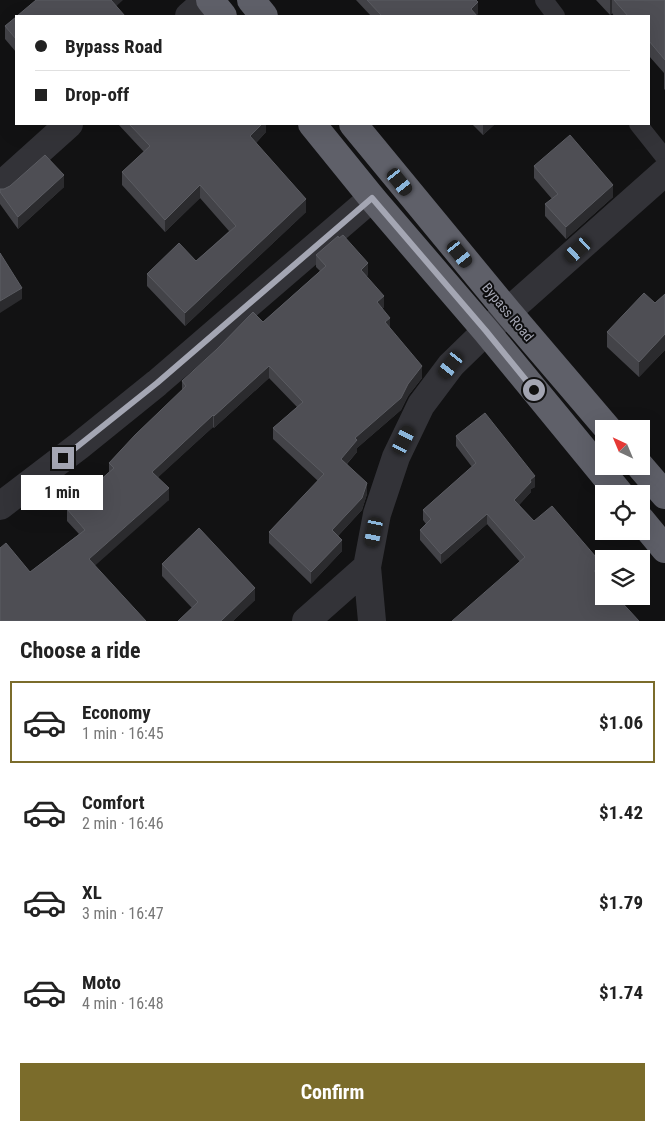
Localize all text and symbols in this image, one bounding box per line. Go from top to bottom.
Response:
text: Bypass Road [65,35,162,58]
text: Drop-off [65,83,129,106]
car [384,166,415,198]
car [561,234,594,266]
car [444,238,475,270]
street label: Bypass Road [479,280,537,344]
car [435,349,466,381]
route start [523,379,545,401]
north arrow [595,420,650,475]
map controls [595,420,650,605]
car [390,423,417,457]
route end [52,447,74,469]
callout: 1 min [22,476,104,510]
text: 1 min [44,483,80,502]
button: locate [595,485,650,540]
car [363,516,384,548]
button: layers [595,550,650,605]
text: Choose a ride [20,638,141,663]
icon: car [22,700,67,745]
text: Economy [82,701,151,724]
text: $1.06 [599,711,643,734]
text: 1 min · 16:45 [82,724,164,743]
icon: car [22,790,67,835]
text: Comfort [82,791,145,814]
text: $1.42 [599,801,643,824]
text: 2 min · 16:46 [82,814,164,833]
icon: car [22,880,67,925]
text: XL [82,881,102,904]
text: $1.79 [599,891,643,914]
text: 3 min · 16:47 [82,904,164,923]
icon: car [22,970,67,1015]
text: Moto [82,971,121,994]
text: $1.74 [599,981,643,1004]
text: 4 min · 16:48 [82,994,164,1013]
button: Confirm [20,1063,645,1121]

